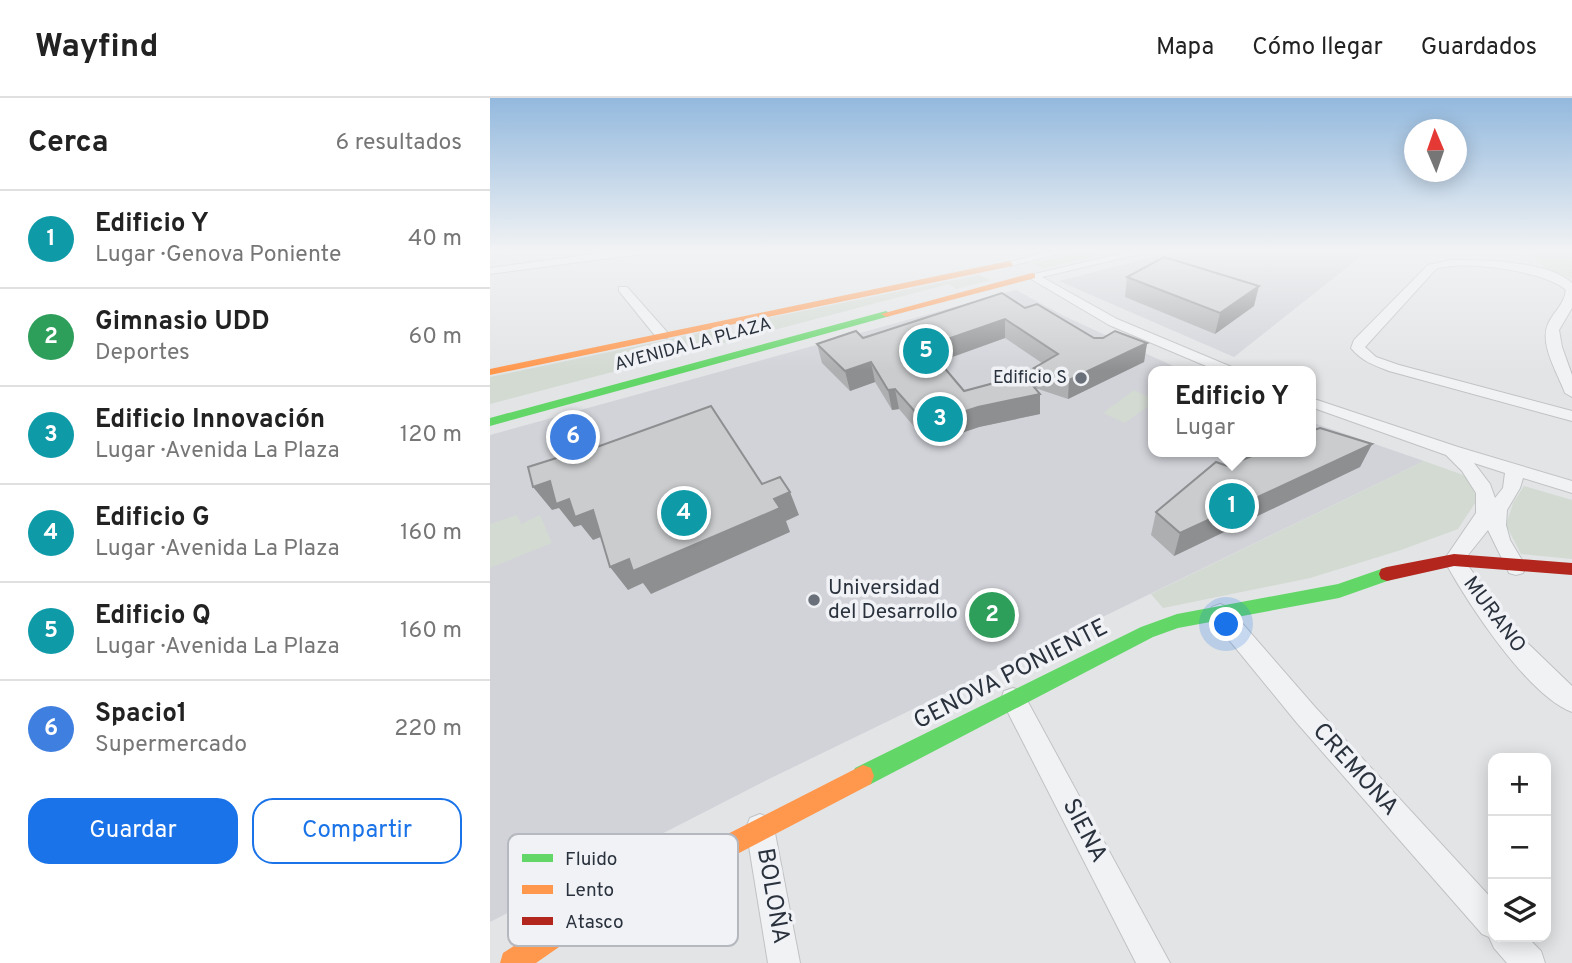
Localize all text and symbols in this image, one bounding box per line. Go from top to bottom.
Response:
text: Wayfind [35,27,158,69]
text: Mapa [1156,33,1214,63]
text: Cómo llegar [1252,33,1383,63]
text: Guardados [1421,33,1537,63]
north arrow [1404,119,1467,182]
text: Cerca [28,125,108,162]
text: 6 resultados [336,129,462,158]
text: Edificio Y [95,208,209,241]
text: 1 [46,225,56,254]
text: 40 m [408,225,462,254]
text: Lugar · Genova Poniente [95,241,341,270]
text: Gimnasio UDD [95,306,270,339]
street label: AVENIDA LA PLAZA [612,313,774,377]
text: 2 [44,323,58,352]
text: 60 m [409,323,462,352]
pin: 5 [903,325,949,377]
text: Deportes [95,339,190,368]
popup [1148,366,1316,457]
place label: Edificio S [993,367,1067,390]
marker: Edificio S [1073,370,1089,386]
text: Edificio Y [1175,381,1289,414]
pin: 3 [917,393,963,445]
text: Edificio Innovación [95,404,325,437]
pin: 6 [550,411,596,463]
text: Lugar [1175,414,1235,443]
text: 3 [44,421,58,450]
text: 120 m [400,421,462,450]
text: Lugar · Avenida La Plaza [95,437,340,466]
pin: 1 [1209,480,1255,532]
pin: 4 [661,487,707,539]
text: Edificio G [95,502,210,535]
text: 4 [44,519,58,548]
text: 160 m [400,519,462,548]
text: Lugar · Avenida La Plaza [95,535,340,564]
street label: MURANO [1457,571,1531,659]
place label: Universidad del Desarrollo [828,575,958,626]
pin: 2 [969,589,1015,641]
marker: Universidad del Desarrollo [806,592,822,608]
text: Edificio Q [95,600,211,633]
your location [1209,607,1243,641]
street label: GENOVA PONIENTE [909,613,1113,737]
text: 5 [44,617,58,646]
text: 160 m [400,617,462,646]
text: Lugar · Avenida La Plaza [95,633,340,662]
text: Spacio1 [95,698,187,731]
text: 6 [44,715,58,744]
text: 220 m [394,715,462,744]
street label: CREMONA [1305,717,1405,823]
text: Supermercado [95,731,247,760]
map controls [1488,753,1551,942]
button: + [1488,753,1551,816]
street label: SIENA [1055,794,1113,868]
button: Guardar [28,798,238,864]
button: Compartir [252,798,462,864]
button: − [1488,816,1551,879]
legend [508,834,738,946]
street label: BOLOÑA [749,845,797,946]
text: Fluido [565,848,617,872]
text: Lento [565,879,614,903]
button: layers [1488,879,1551,942]
text: Atasco [565,911,624,935]

